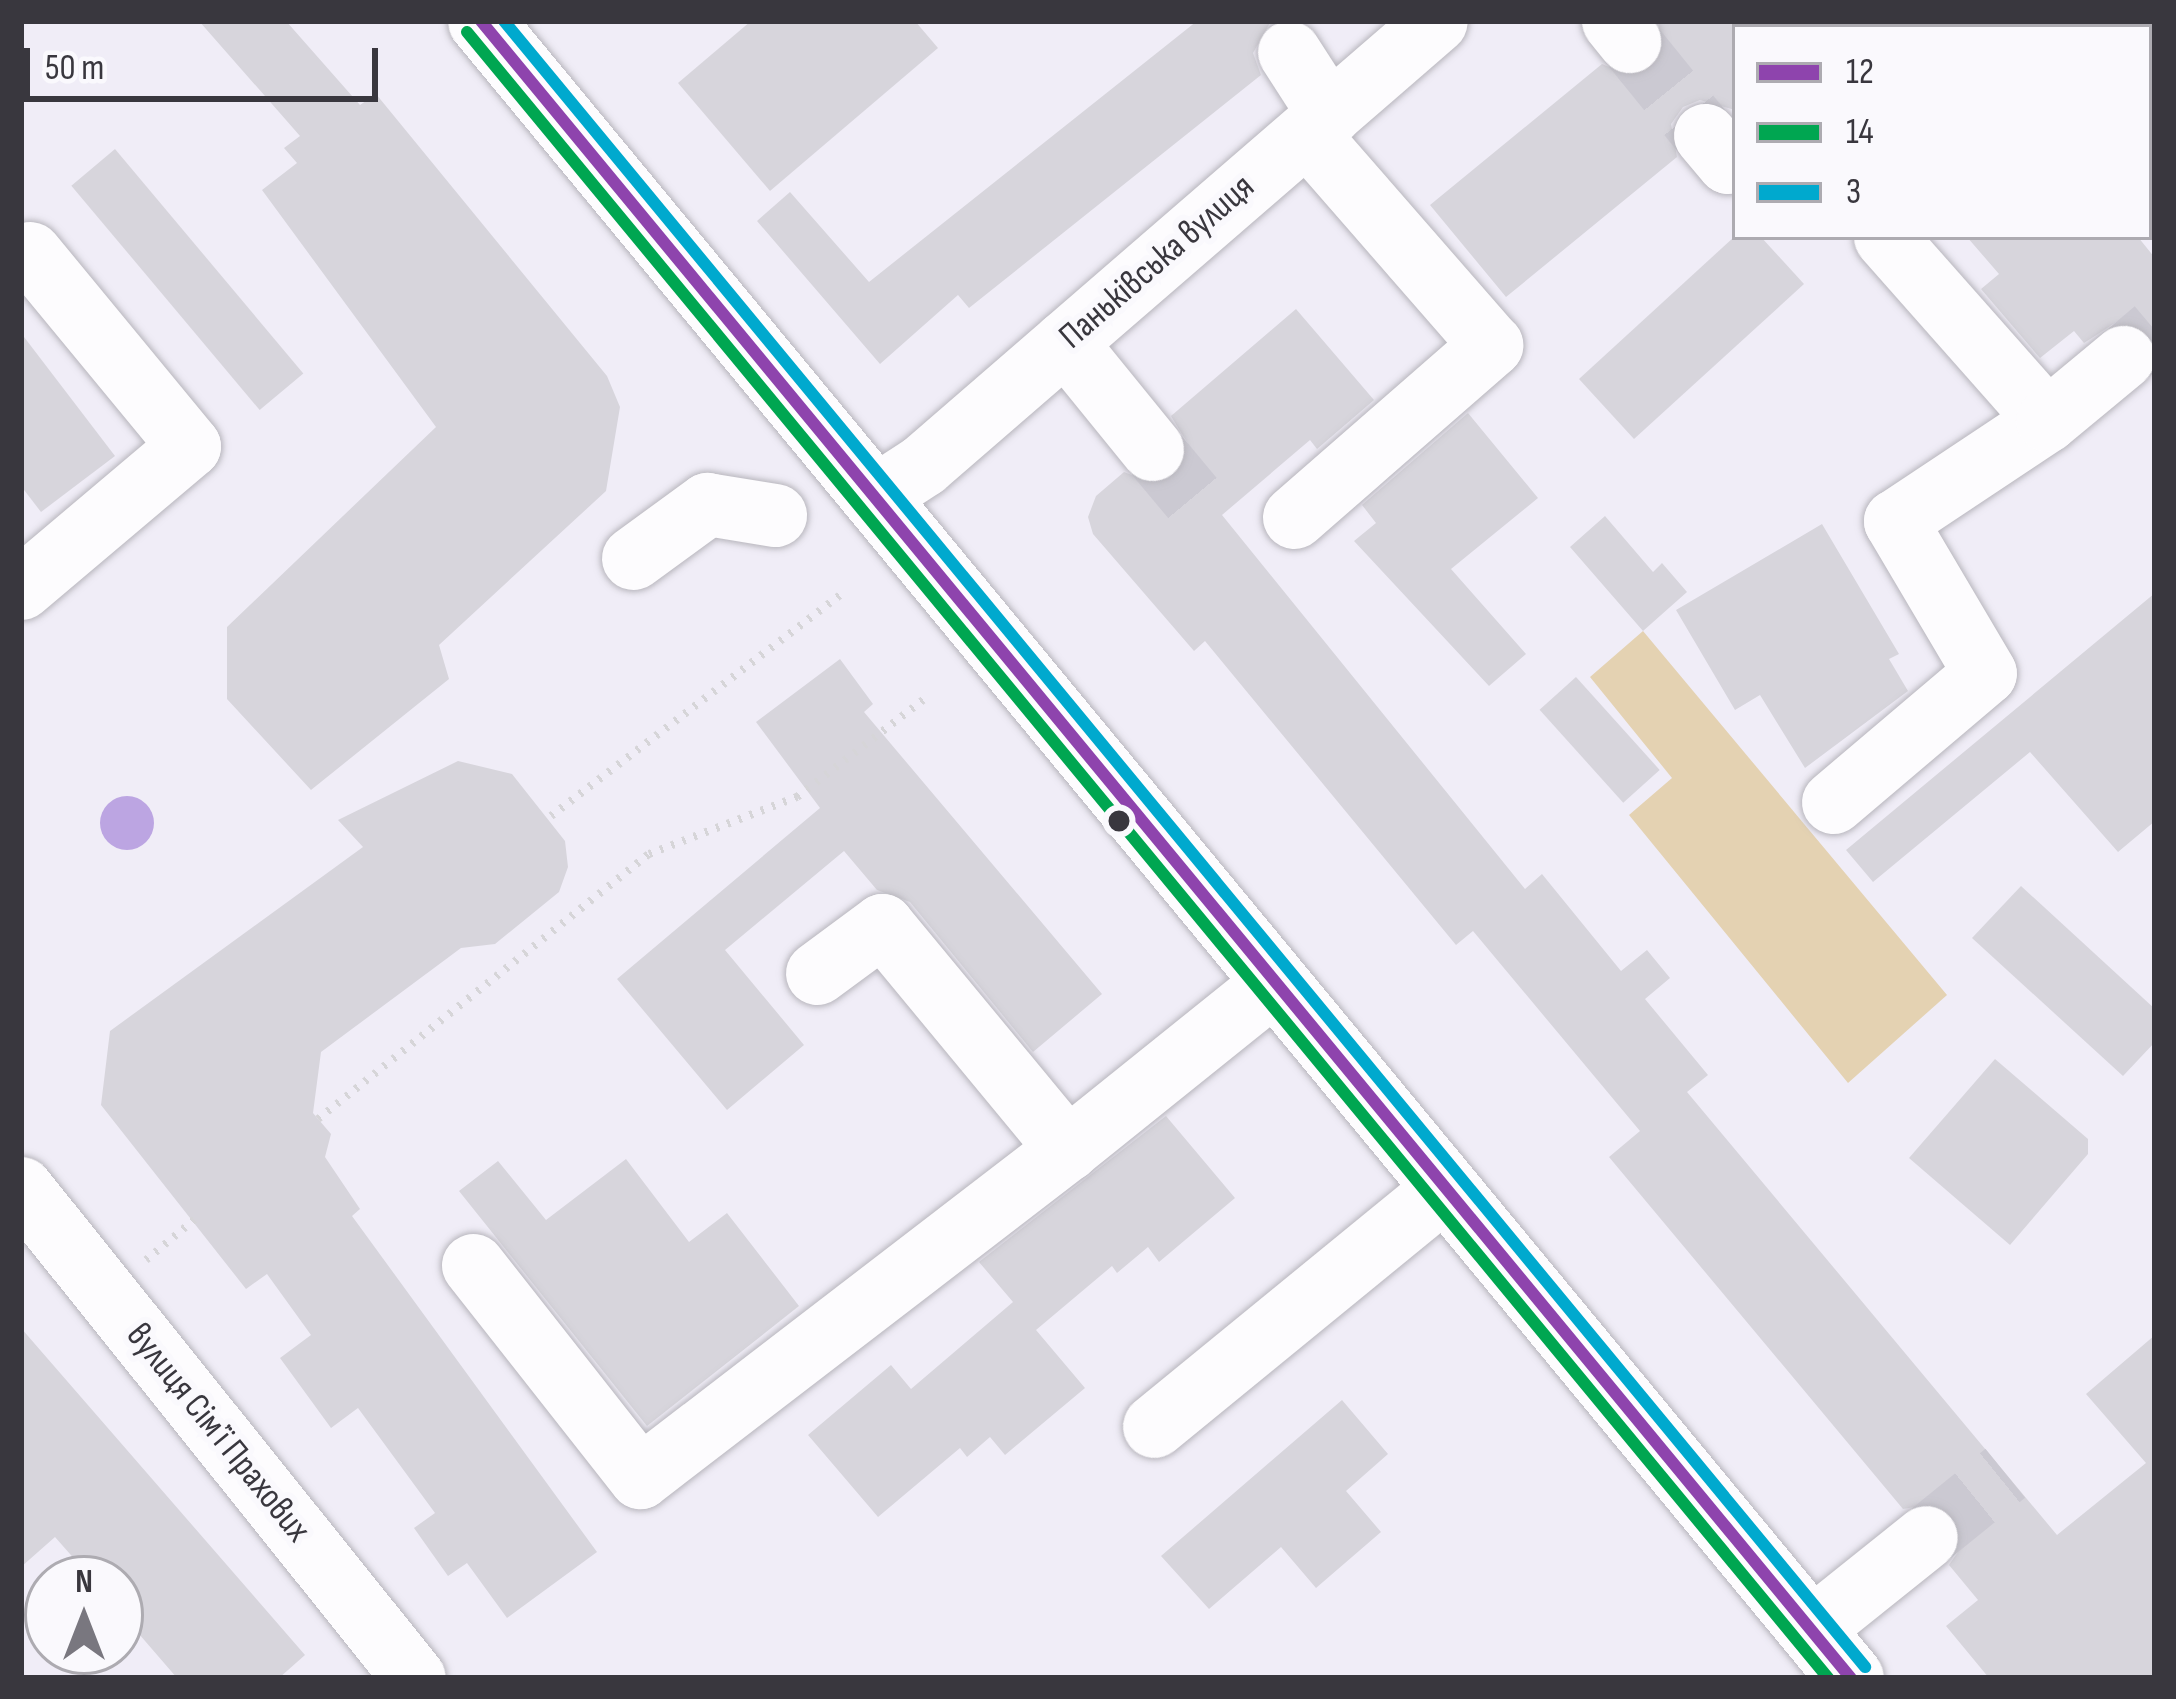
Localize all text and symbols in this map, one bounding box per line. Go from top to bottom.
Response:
scale bar [30,24,384,98]
legend [1732,24,2152,240]
text: 50 m [45,47,104,90]
text: 12 [1846,51,1874,94]
text: 14 [1846,111,1874,154]
street label: Паньківська вулиця [1051,166,1263,358]
text: 3 [1846,171,1861,214]
unlabelled marker [1108,810,1130,832]
street label: вулиця Сімʼї Прахових [117,1315,319,1551]
north arrow [24,1555,144,1675]
text: N [75,1562,93,1602]

